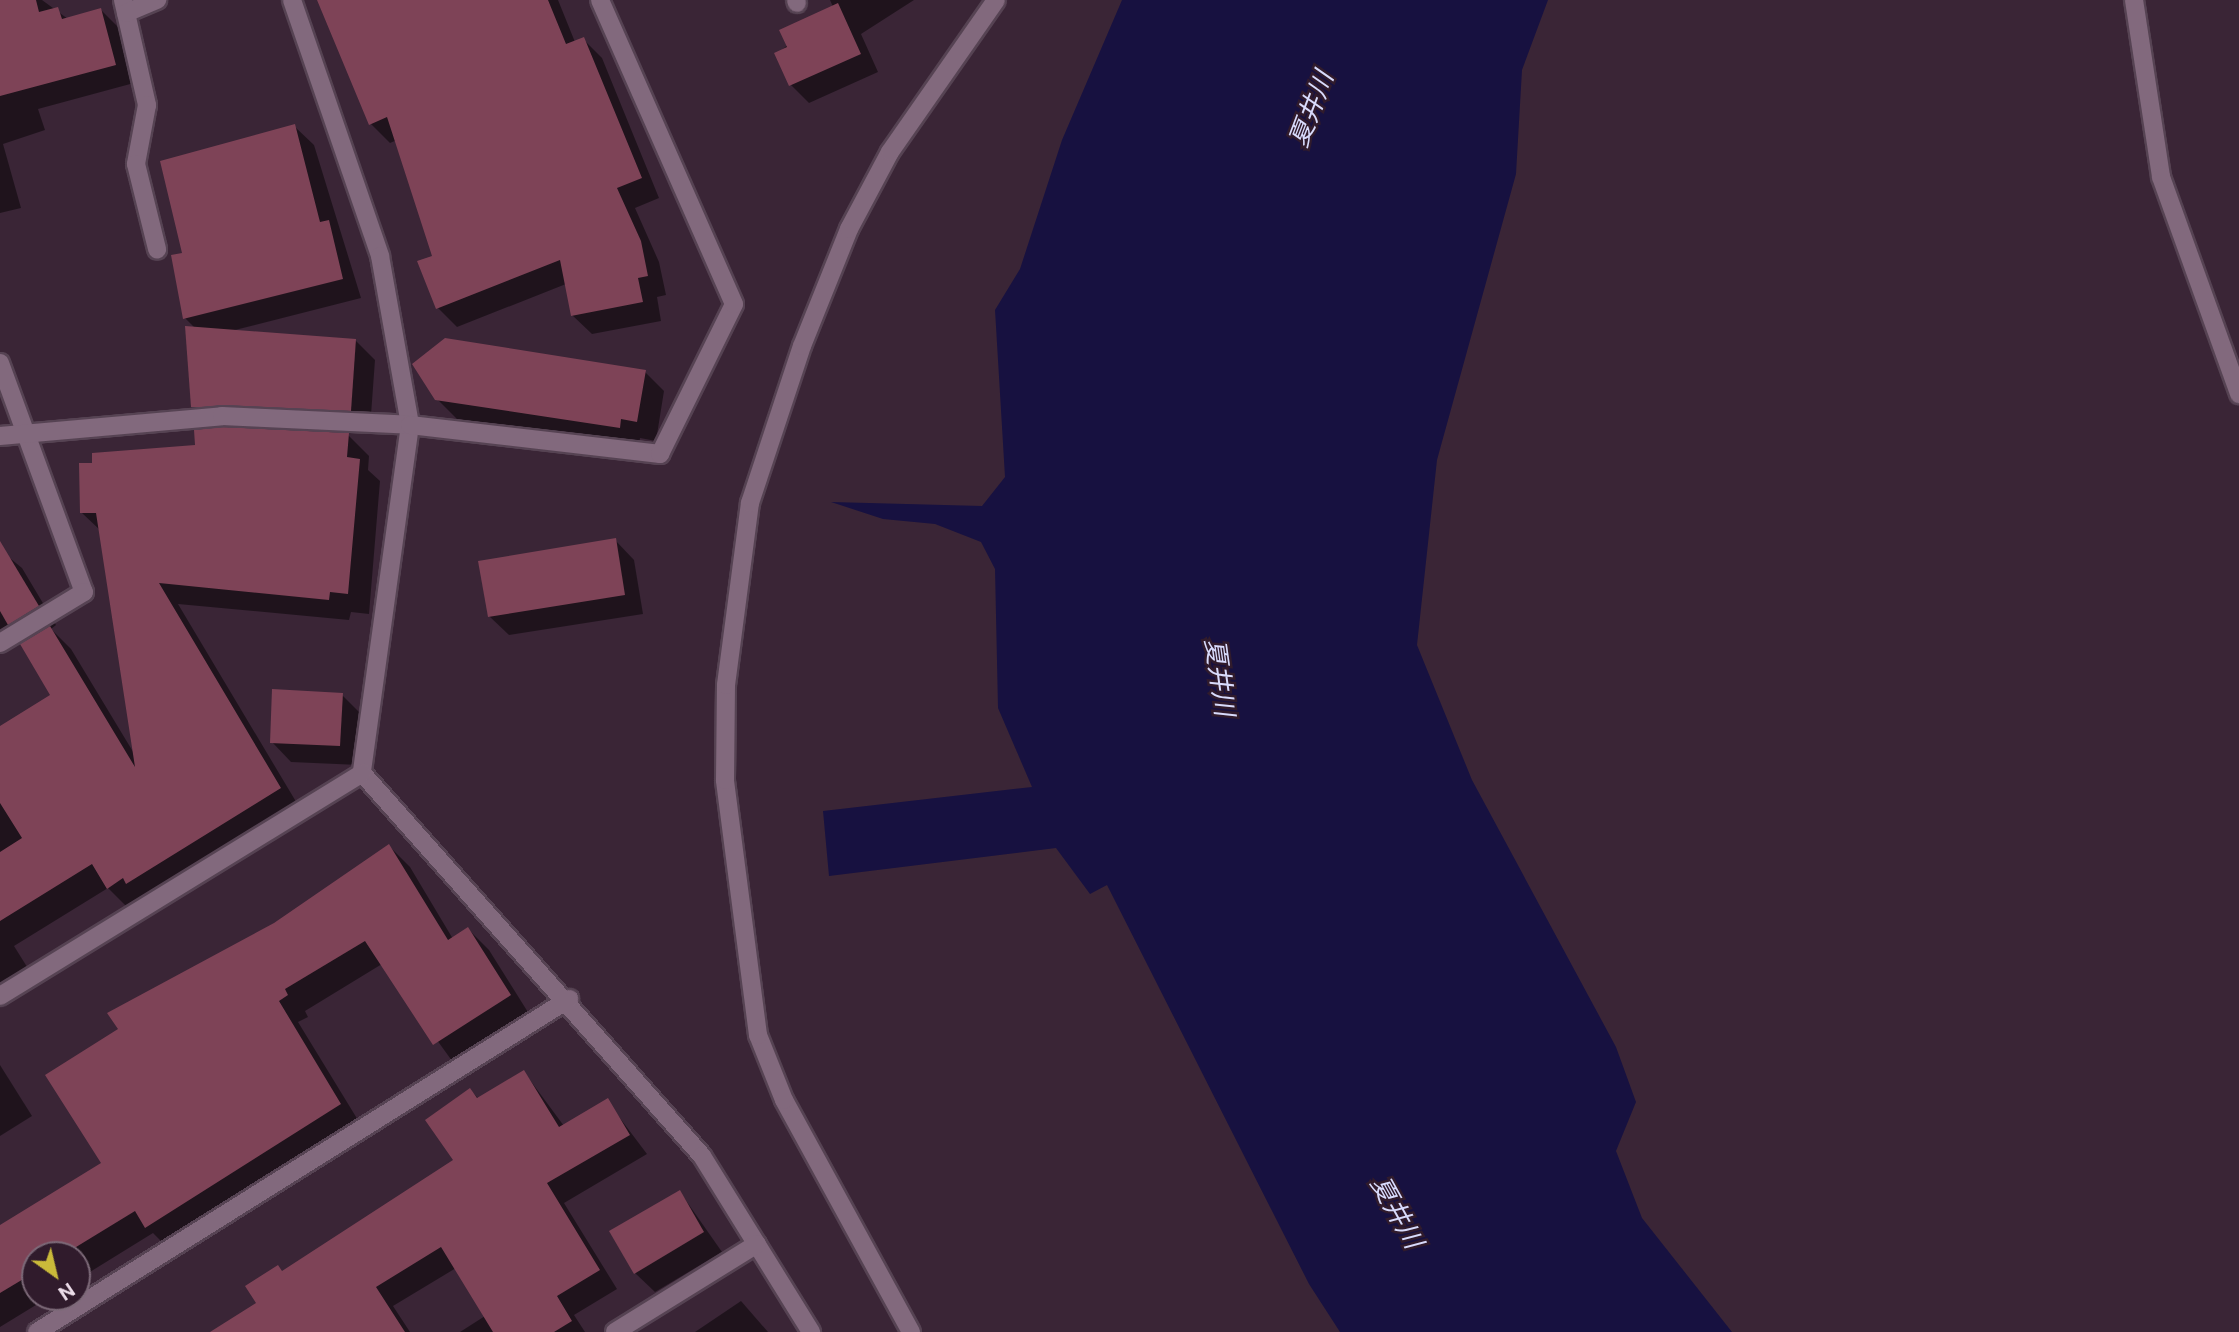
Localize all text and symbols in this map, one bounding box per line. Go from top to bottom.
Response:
water label: 夏井川 [1282,67,1340,151]
water label: 夏井川 [1199,636,1241,718]
water label: 夏井川 [1364,1170,1430,1254]
north arrow [21,1241,91,1311]
text: N [54,1278,79,1305]

